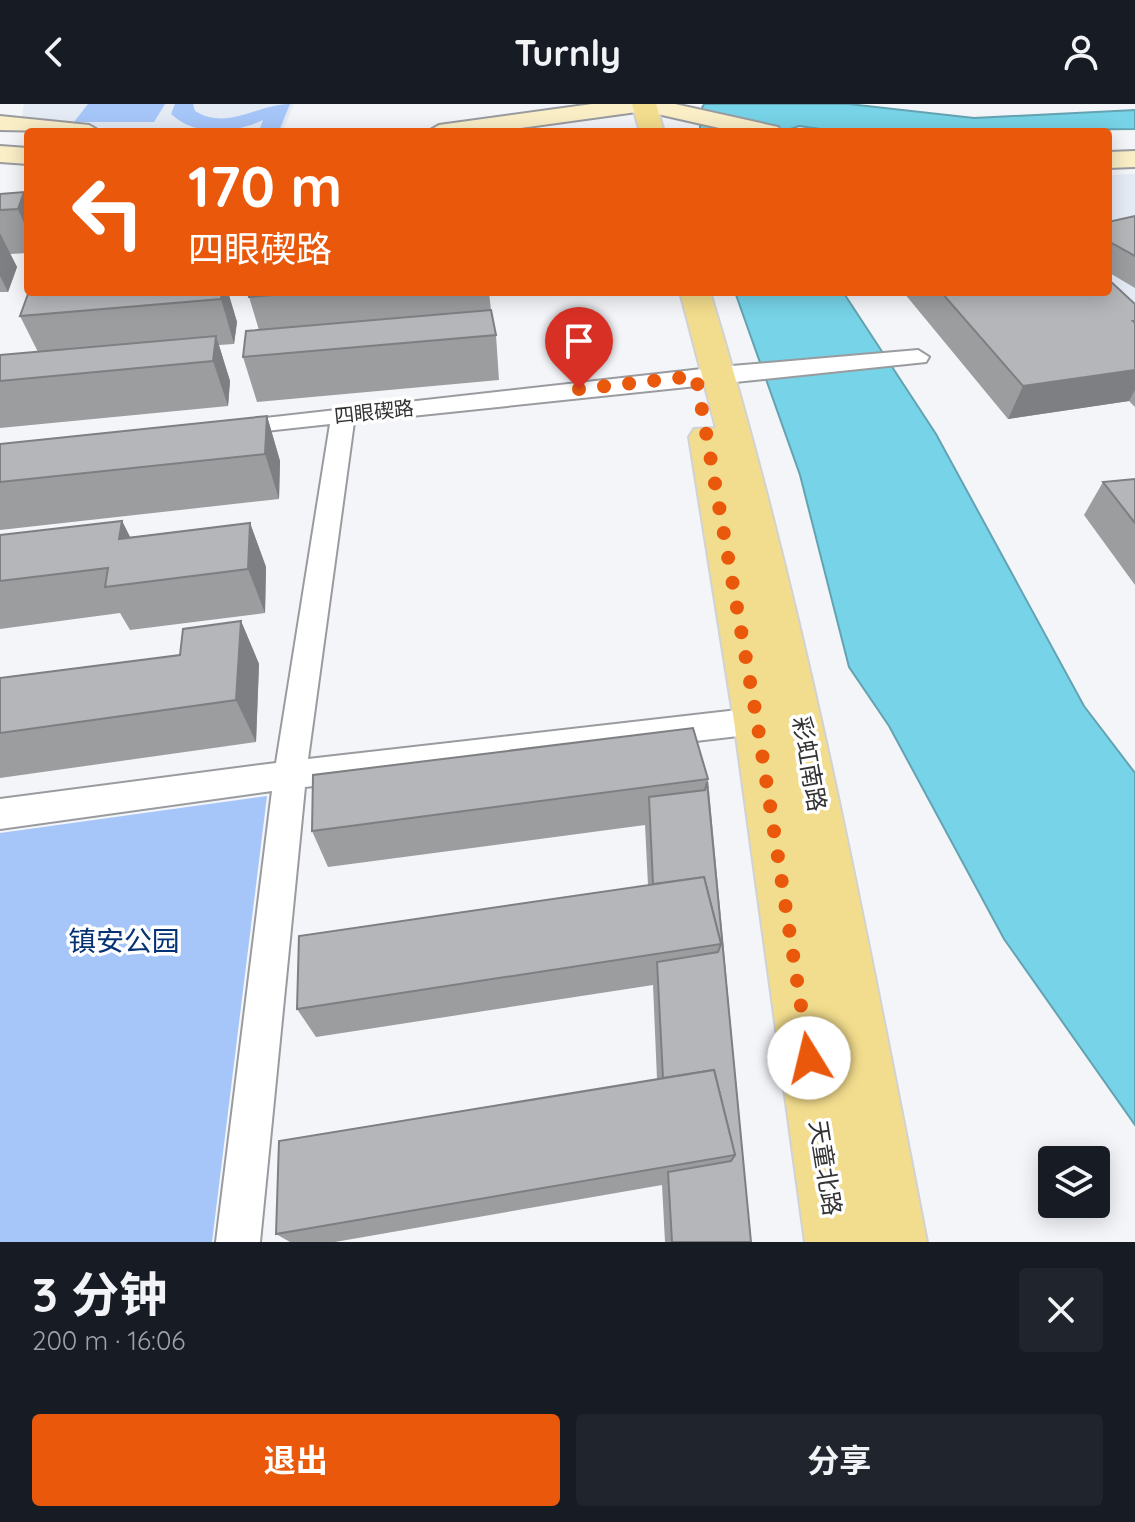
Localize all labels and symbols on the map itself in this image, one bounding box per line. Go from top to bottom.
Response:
pin [545,307,613,389]
street label: 四眼碶路 [333,395,415,428]
street label: 彩虹南路 [787,714,833,814]
park label: 镇安公园 [68,923,180,958]
position arrow [767,1016,851,1100]
street label: 天童北路 [804,1118,848,1218]

